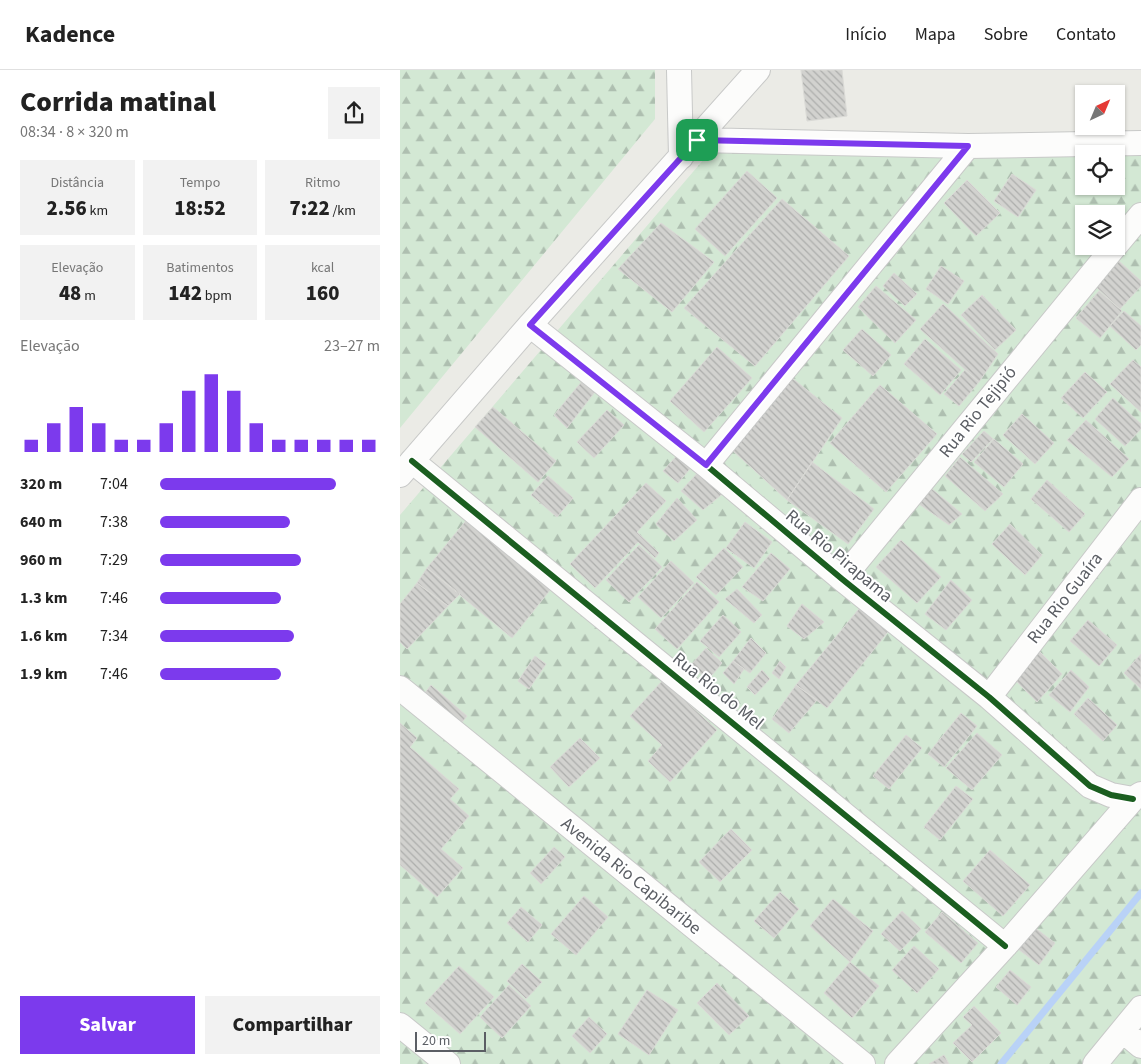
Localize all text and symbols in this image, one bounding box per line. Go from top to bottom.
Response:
text: Kadence [25,17,115,52]
text: Início [845,22,887,47]
text: Mapa [915,22,956,47]
text: Sobre [984,22,1028,47]
text: Contato [1056,22,1116,47]
text: Corrida matinal [20,82,216,122]
north arrow [1075,85,1125,135]
map controls [1075,85,1125,255]
button: share [328,87,380,139]
pin [676,119,718,161]
text: 08:34 · 8 × 320 m [20,121,129,143]
icon: arrive [683,126,711,154]
button: locate [1075,145,1125,195]
text: Distância [50,173,104,193]
text: Tempo [180,173,220,193]
text: Ritmo [305,173,340,193]
text: 2.56 [47,193,87,223]
text: 18:52 [174,193,226,223]
text: 7:22 [289,193,330,223]
text: km [87,201,108,221]
text: /km [330,201,356,221]
button: layers [1075,205,1125,255]
text: Elevação [51,258,103,278]
text: Batimentos [166,258,234,278]
text: kcal [311,258,334,278]
text: 48 [59,278,81,308]
text: 142 [168,278,202,308]
text: 160 [306,278,339,308]
text: m [81,286,96,306]
text: bpm [202,286,232,306]
text: Elevação [20,335,80,357]
text: 23–27 m [324,335,380,357]
street label: Rua Rio Tejipió [933,361,1023,463]
text: 320 m [20,473,62,495]
text: 7:04 [100,473,128,495]
street label: Rua Rio Pirapama [780,504,898,608]
text: 640 m [20,511,62,533]
text: 7:38 [100,511,128,533]
street label: Rua Rio Guaíra [1021,547,1109,649]
text: 960 m [20,549,62,571]
text: 7:29 [100,549,128,571]
text: 1.3 km [20,587,67,609]
text: 7:46 [100,587,128,609]
text: 1.6 km [20,625,67,647]
text: 7:34 [100,625,128,647]
street label: Rua Rio do Mel [667,646,769,736]
text: 1.9 km [20,663,67,685]
text: 7:46 [100,663,128,685]
street label: Avenida Rio Capibaribe [556,812,707,940]
button: Salvar [20,996,195,1054]
button: Compartilhar [205,996,380,1054]
scale bar [415,1029,486,1052]
text: 20 m [422,1031,450,1051]

